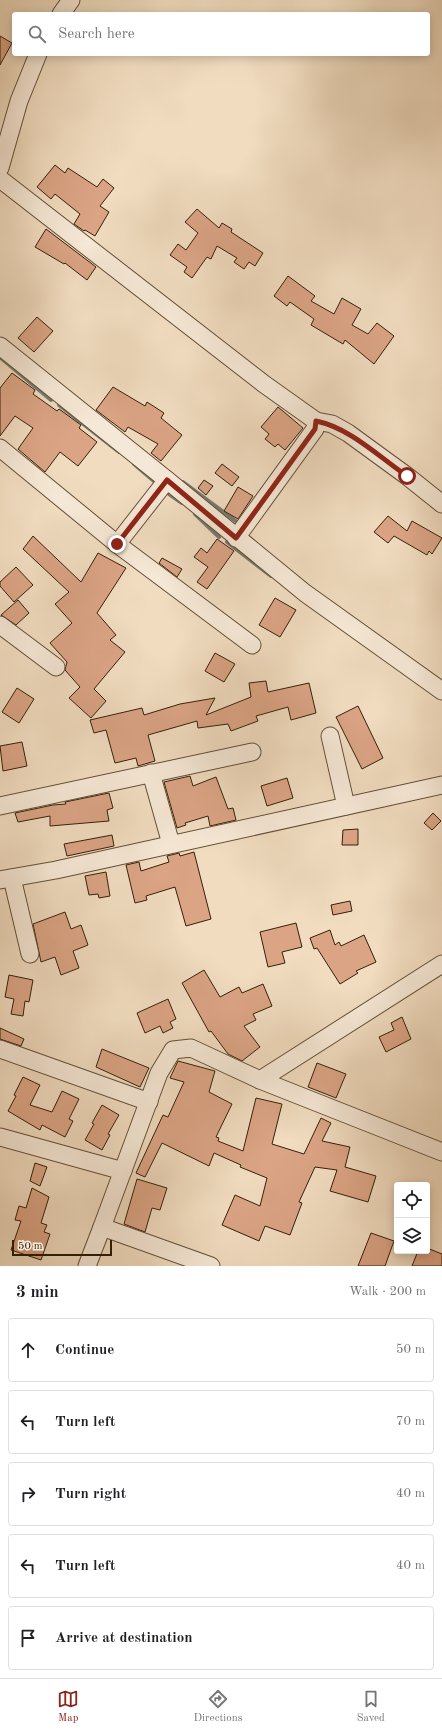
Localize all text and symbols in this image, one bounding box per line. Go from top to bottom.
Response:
search box [12,12,430,56]
icon: search [26,23,48,45]
text: Search here [58,27,135,42]
route start [398,467,416,485]
route end [108,535,126,553]
map controls [394,1182,430,1254]
button: locate [394,1182,430,1218]
button: layers [394,1218,430,1254]
scale bar [12,1238,112,1257]
text: 50 m [18,1241,43,1252]
text: 3 min [16,1284,59,1301]
text: Walk · 200 m [349,1285,426,1298]
icon: ahead [17,1339,39,1361]
text: Continue [55,1343,114,1358]
text: 50 m [396,1343,425,1356]
icon: left [17,1411,39,1433]
text: Turn left [55,1415,115,1430]
text: 70 m [396,1415,425,1428]
icon: right [17,1483,39,1505]
text: Turn right [55,1487,126,1502]
text: 40 m [396,1487,425,1500]
icon: left [17,1555,39,1577]
text: Turn left [55,1559,115,1574]
text: 40 m [396,1559,425,1572]
icon: arrive [17,1627,39,1649]
text: Arrive at destination [55,1631,193,1646]
tab: Map [57,1688,79,1726]
tab: Directions [194,1688,242,1726]
tab: Saved [357,1688,385,1726]

